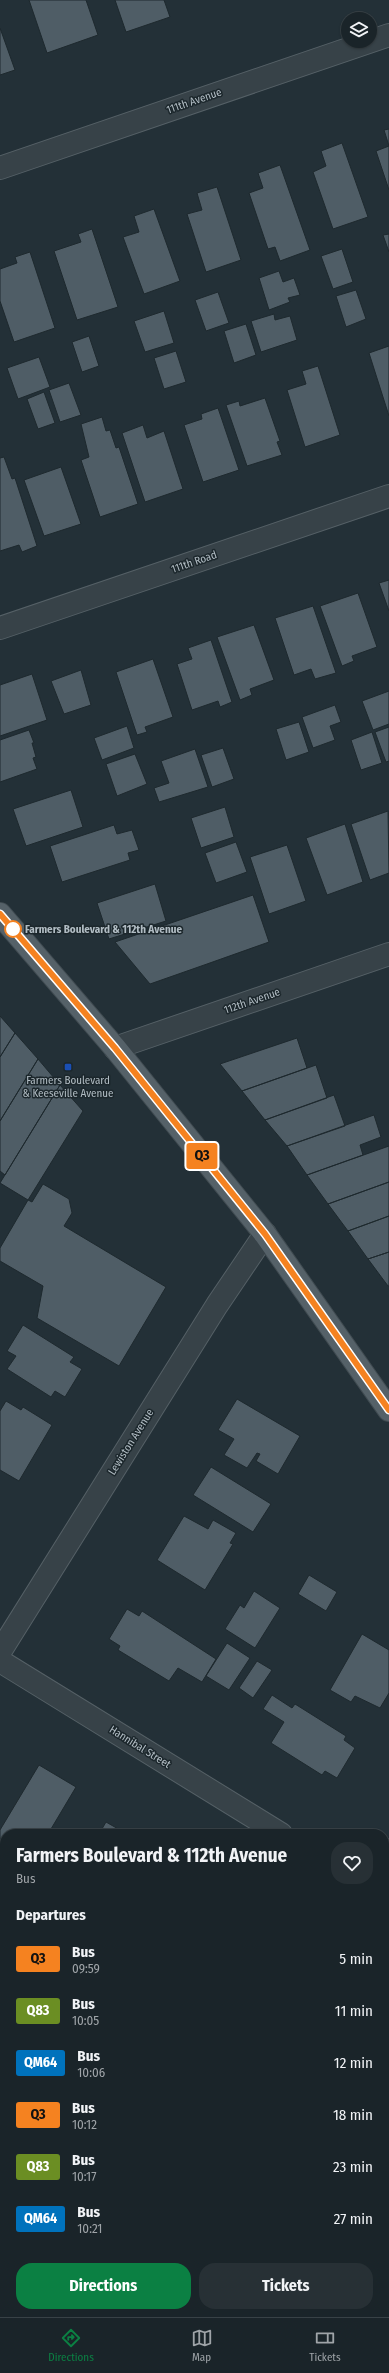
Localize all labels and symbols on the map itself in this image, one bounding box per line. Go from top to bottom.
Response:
street label: 111th Avenue [165,85,223,117]
street label: 111th Road [170,548,218,576]
marker: Farmers Boulevard & 112th Avenue [4,920,22,938]
place label: Farmers Boulevard & 112th Avenue [25,923,182,936]
street label: 112th Avenue [222,985,282,1017]
marker: Farmers Boulevard & Keeseville Avenue [63,1062,73,1072]
place label: Farmers Boulevard & Keeseville Avenue [22,1074,114,1100]
line badge: Q3 [184,1143,220,1169]
street label: Lewiston Avenue [106,1407,156,1477]
street label: Hannibal Street [107,1723,173,1771]

